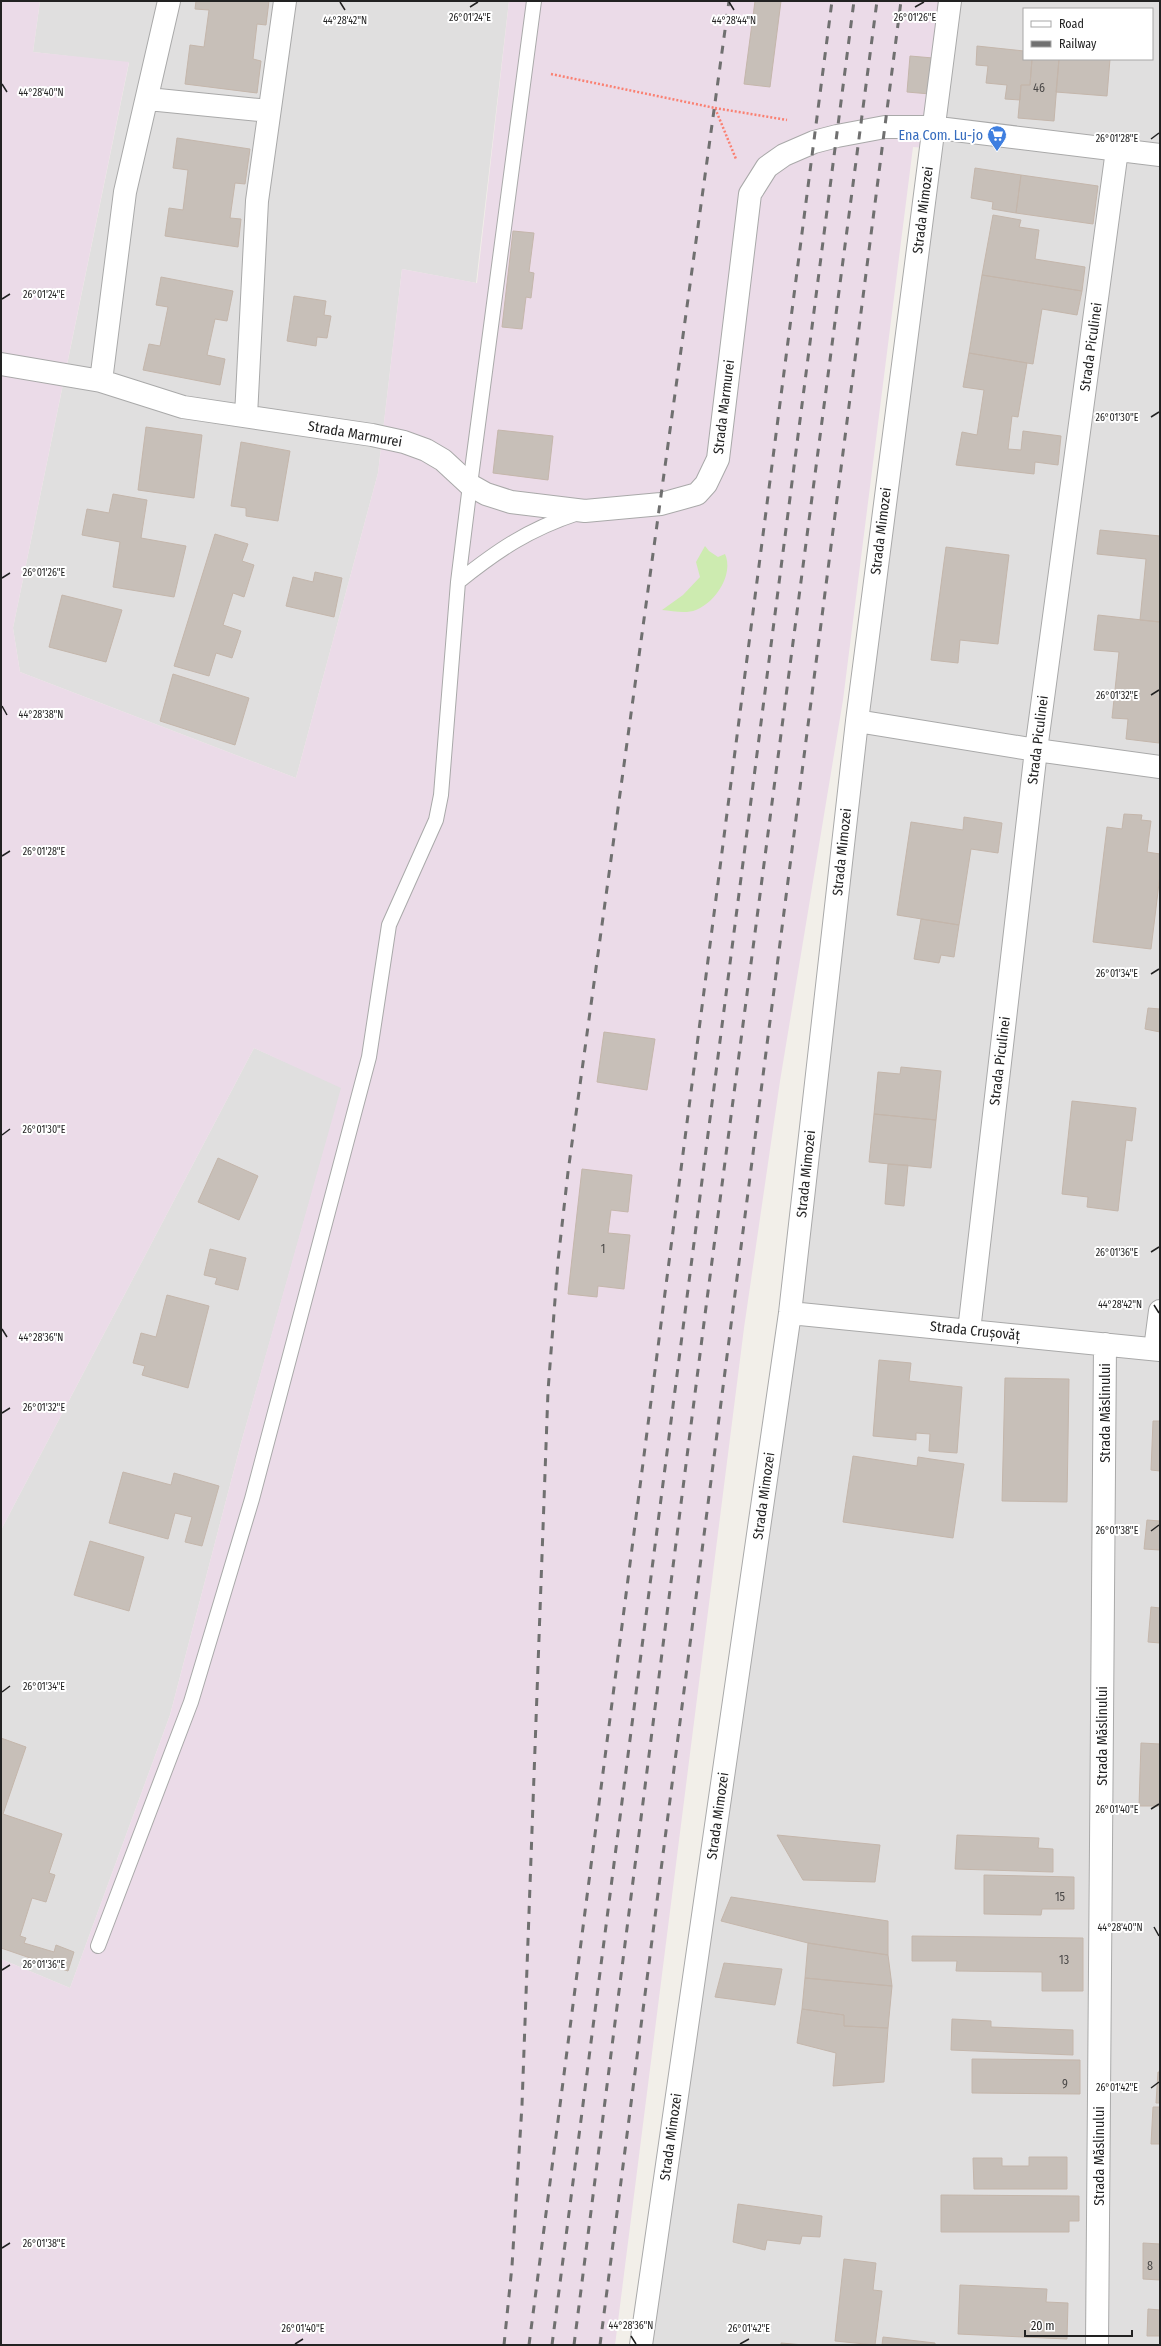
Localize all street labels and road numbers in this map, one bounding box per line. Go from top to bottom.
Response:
street label: Strada Mimozei [909,165,937,255]
street label: Strada Piculinei [1076,301,1106,393]
street label: Strada Marmurei [710,359,738,455]
street label: Strada Marmurei [307,417,403,451]
street label: Strada Mimozei [867,486,895,576]
street label: Strada Piculinei [1024,695,1052,785]
street label: Strada Mimozei [829,807,855,897]
street label: Strada Piculinei [986,1016,1014,1106]
street label: Strada Mimozei [793,1129,819,1219]
street label: Strada Crușovăț [929,1318,1021,1345]
street label: Strada Măslinului [1097,1363,1114,1463]
street label: Strada Mimozei [749,1451,779,1541]
street label: Strada Măslinului [1094,1686,1111,1786]
street label: Strada Mimozei [703,1771,733,1861]
street label: Strada Mimozei [656,2092,686,2182]
street label: Strada Măslinului [1091,2106,1108,2206]

